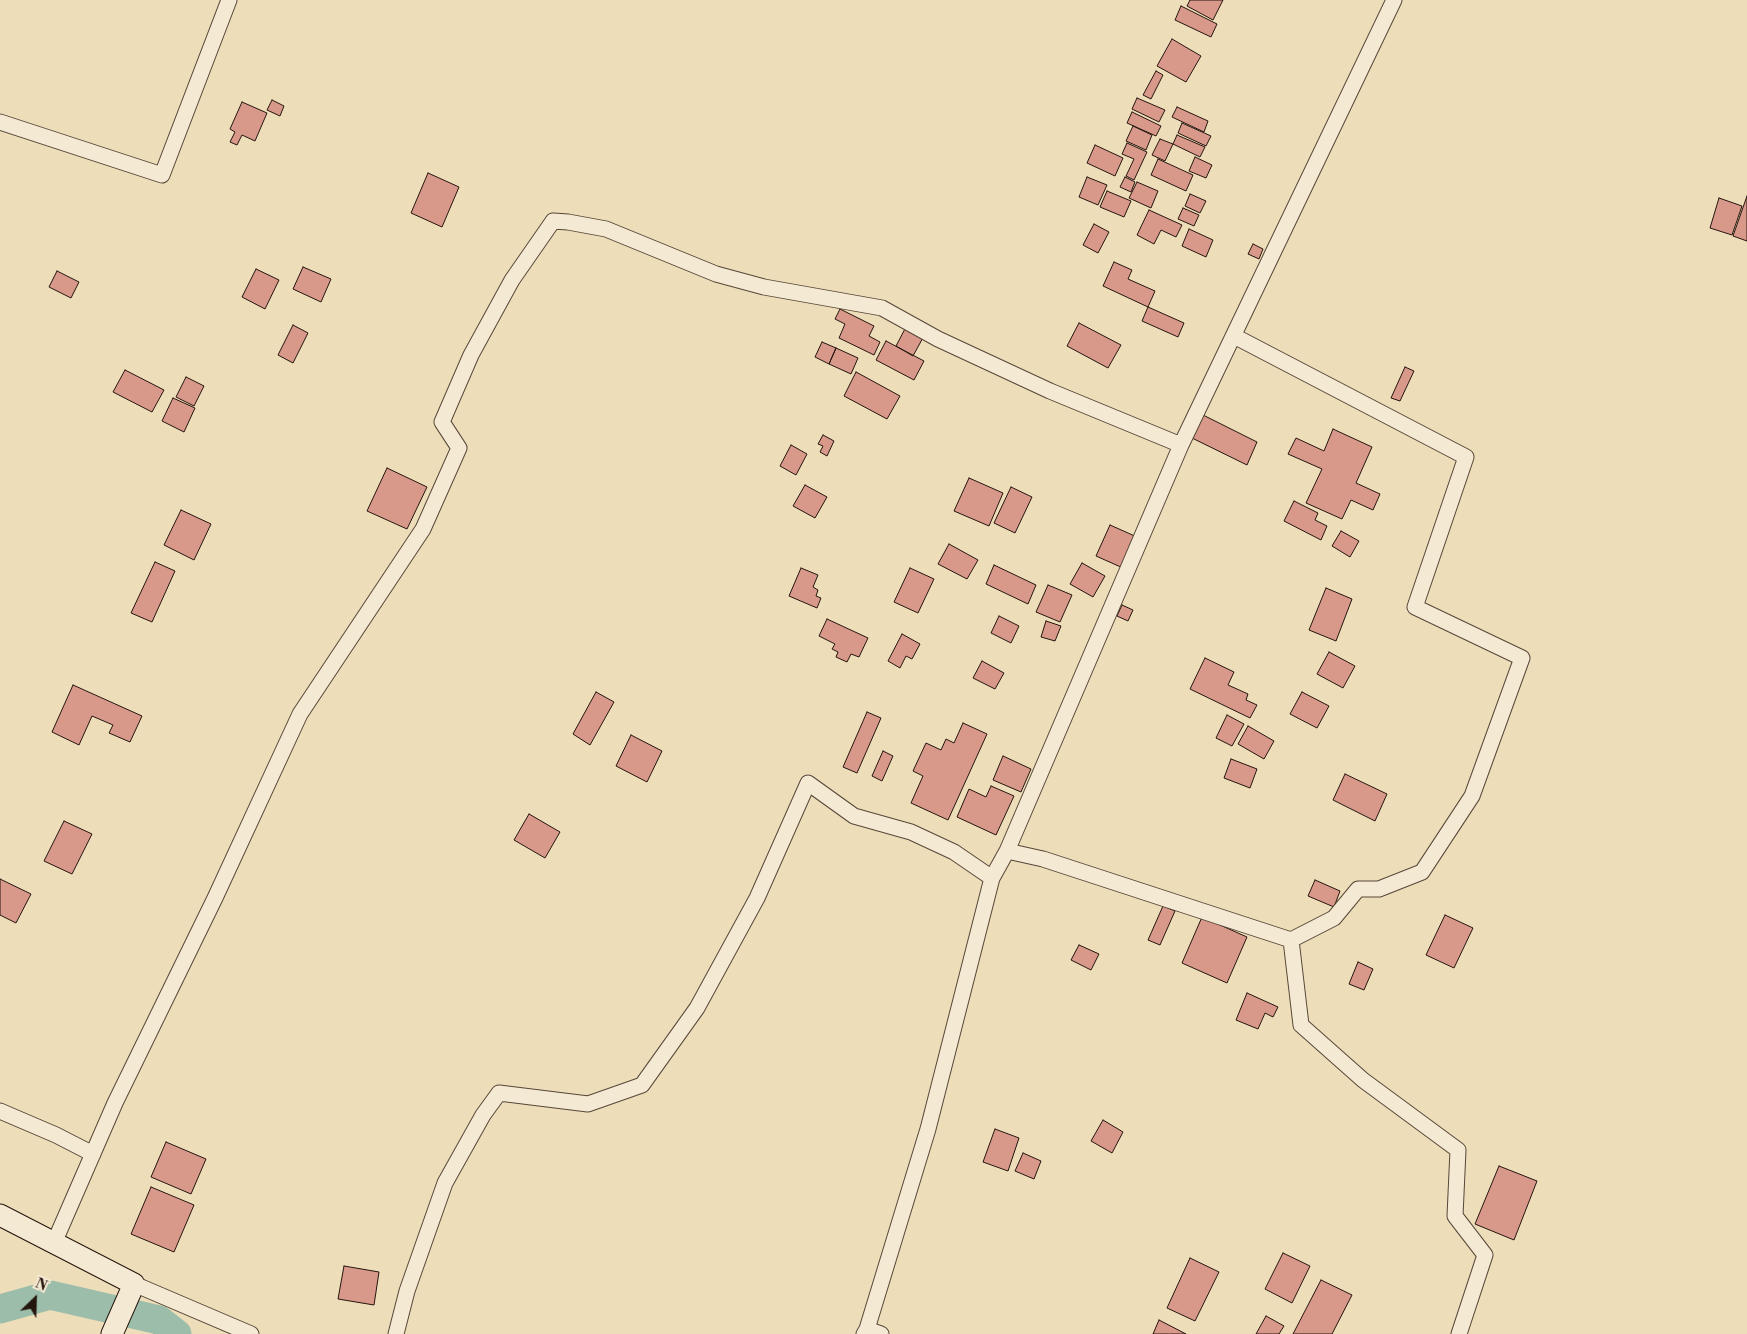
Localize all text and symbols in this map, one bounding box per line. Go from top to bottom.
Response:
north arrow [10,1274,60,1324]
text: N [32,1275,50,1296]

